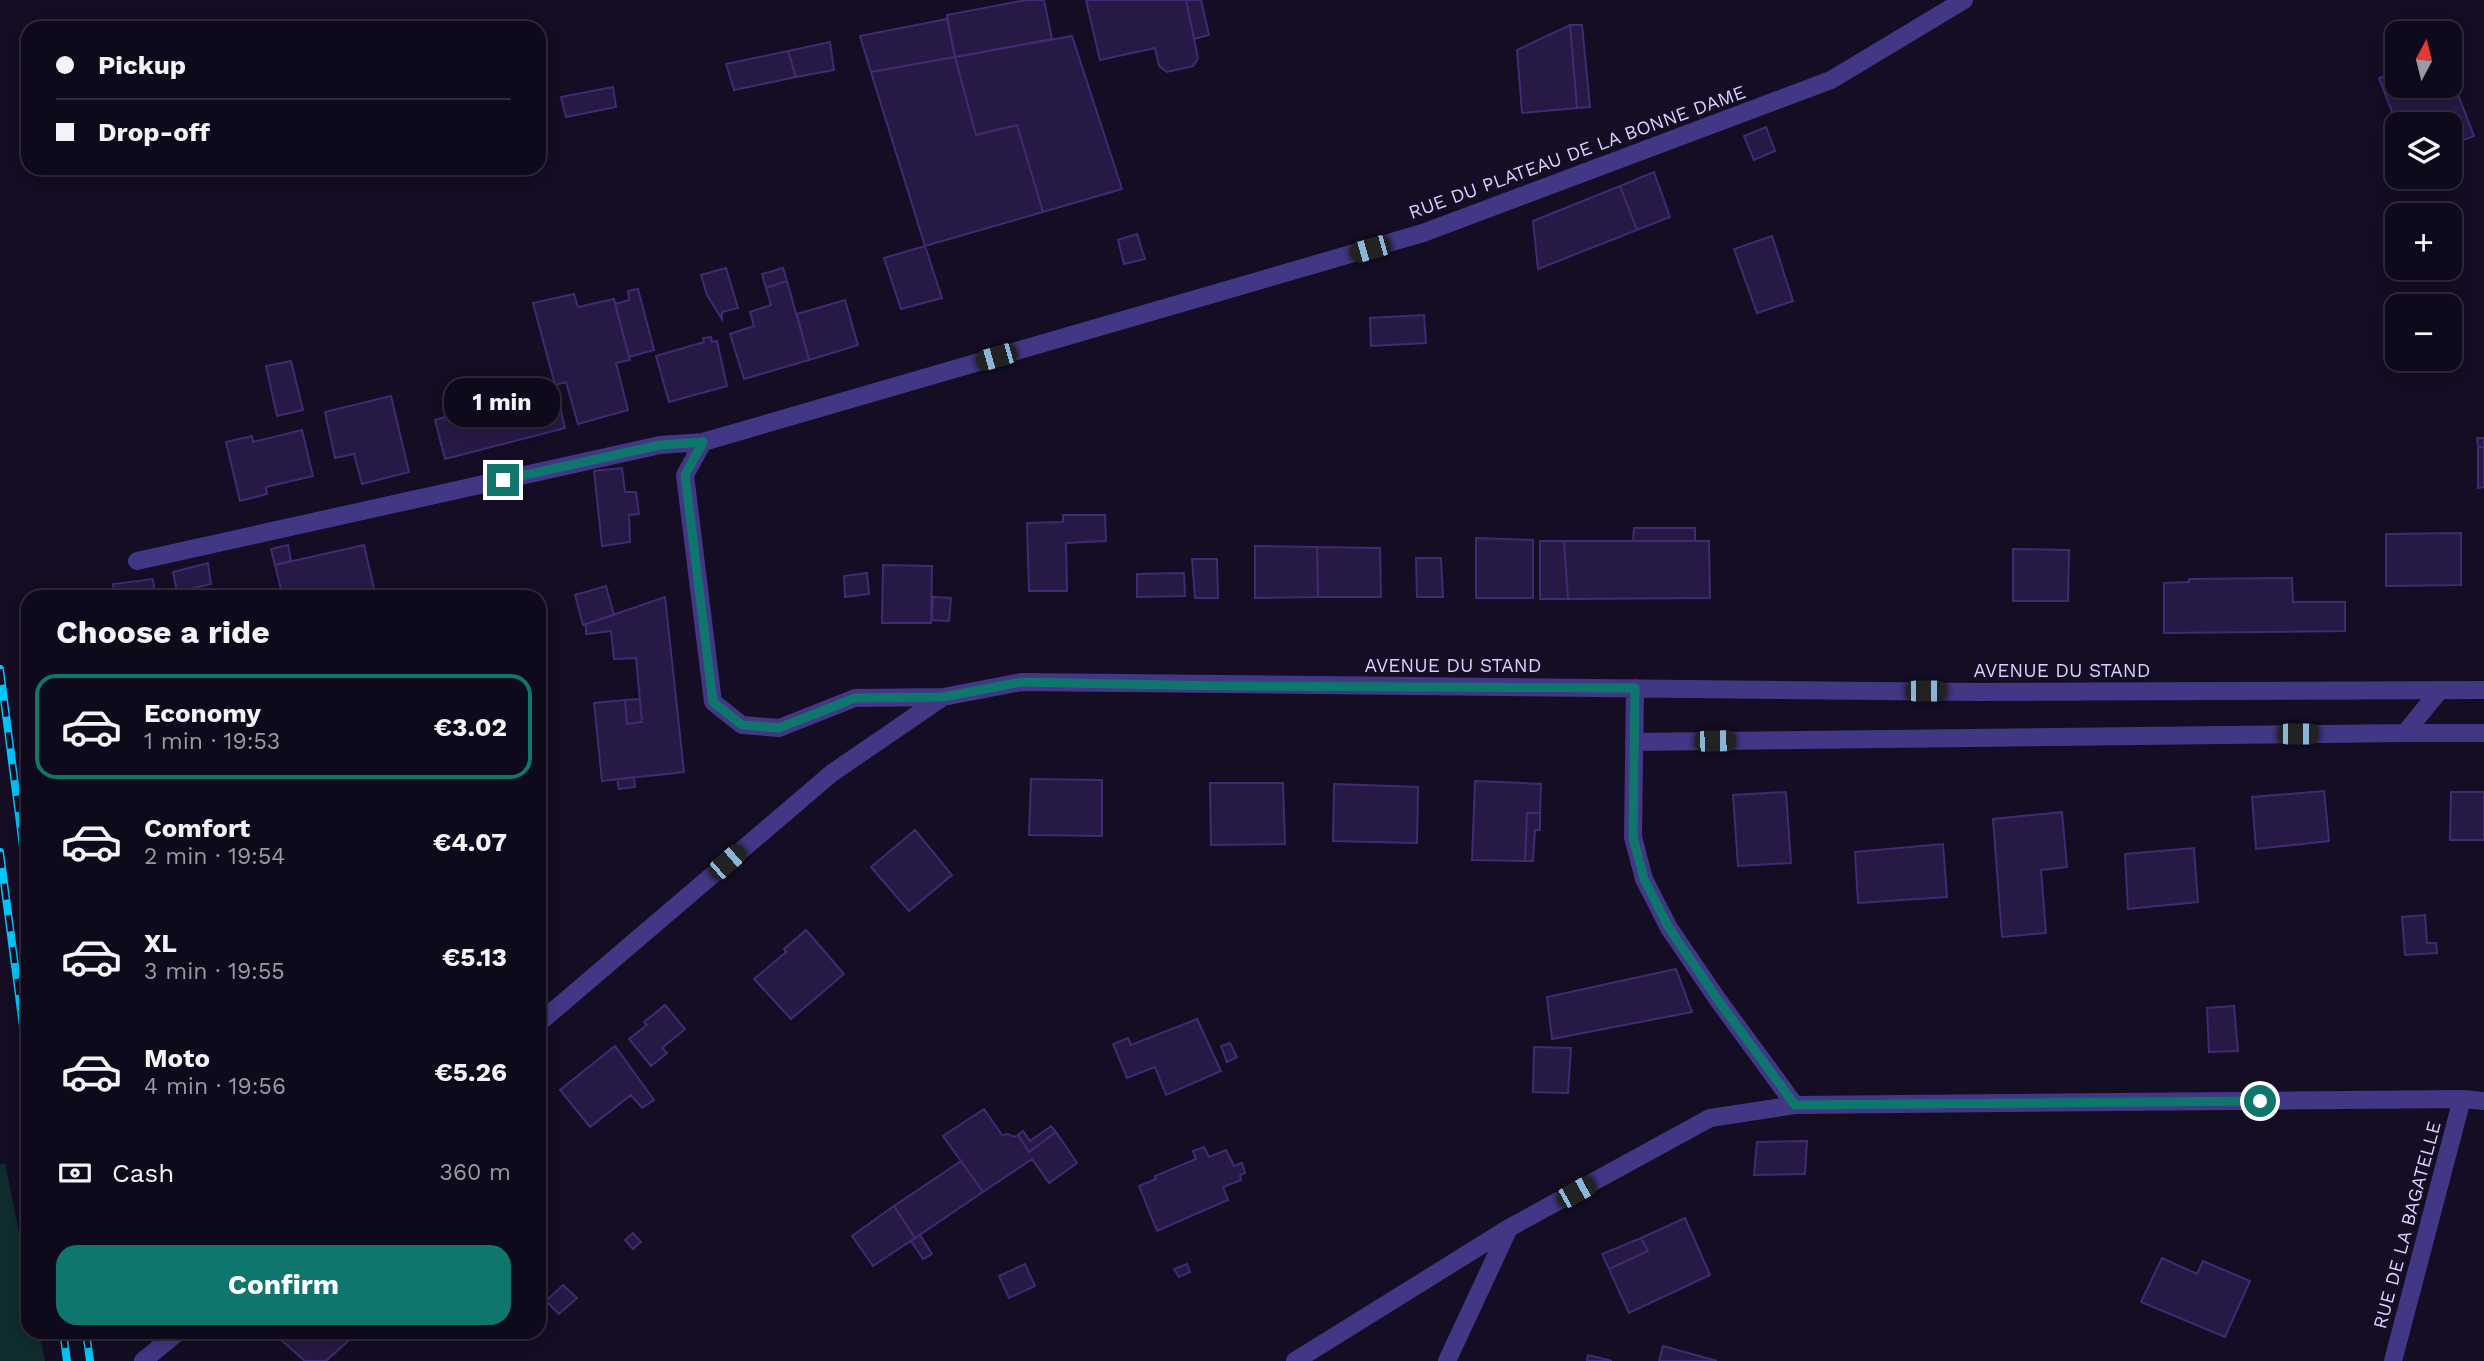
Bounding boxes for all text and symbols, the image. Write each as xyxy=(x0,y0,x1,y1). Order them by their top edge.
north arrow xyxy=(2385,21,2462,98)
map controls xyxy=(2385,21,2462,371)
text: Pickup xyxy=(98,50,186,80)
street label: RUE DU PLATEAU DE LA BONNE DAME xyxy=(1405,80,1749,224)
button: layers xyxy=(2385,112,2462,189)
text: Drop-off xyxy=(98,117,210,147)
button: + xyxy=(2385,203,2462,280)
car xyxy=(1347,233,1394,265)
button: − xyxy=(2385,294,2462,371)
car xyxy=(973,341,1020,373)
callout: 1 min xyxy=(445,378,561,428)
text: 1 min xyxy=(472,389,532,416)
route end xyxy=(487,464,519,496)
text: Choose a ride xyxy=(56,613,270,651)
street label: AVENUE DU STAND xyxy=(1364,654,1542,677)
street label: AVENUE DU STAND xyxy=(1973,659,2151,682)
car xyxy=(1906,681,1948,702)
icon: car xyxy=(60,695,123,758)
text: Economy xyxy=(144,698,261,728)
text: €3.02 xyxy=(434,712,507,742)
car xyxy=(2278,724,2320,745)
text: 1 min · 19:53 xyxy=(144,728,280,755)
car xyxy=(1694,730,1737,752)
icon: car xyxy=(60,810,123,873)
text: Comfort xyxy=(144,813,250,843)
text: €4.07 xyxy=(433,827,507,857)
car xyxy=(705,840,750,884)
text: 2 min · 19:54 xyxy=(144,843,285,870)
icon: car xyxy=(60,925,123,988)
text: XL xyxy=(144,928,177,958)
text: €5.13 xyxy=(442,942,507,972)
text: 3 min · 19:55 xyxy=(144,958,285,985)
icon: car xyxy=(60,1040,123,1103)
text: Moto xyxy=(144,1043,210,1073)
text: €5.26 xyxy=(435,1057,507,1087)
text: 4 min · 19:56 xyxy=(144,1073,286,1100)
route start xyxy=(2244,1085,2276,1117)
street label: RUE DE LA BAGATELLE xyxy=(2368,1119,2446,1331)
icon: cash xyxy=(56,1154,94,1192)
text: Cash xyxy=(112,1158,174,1188)
text: 360 m xyxy=(440,1159,511,1186)
car xyxy=(1553,1173,1600,1211)
button: Confirm xyxy=(56,1245,511,1325)

